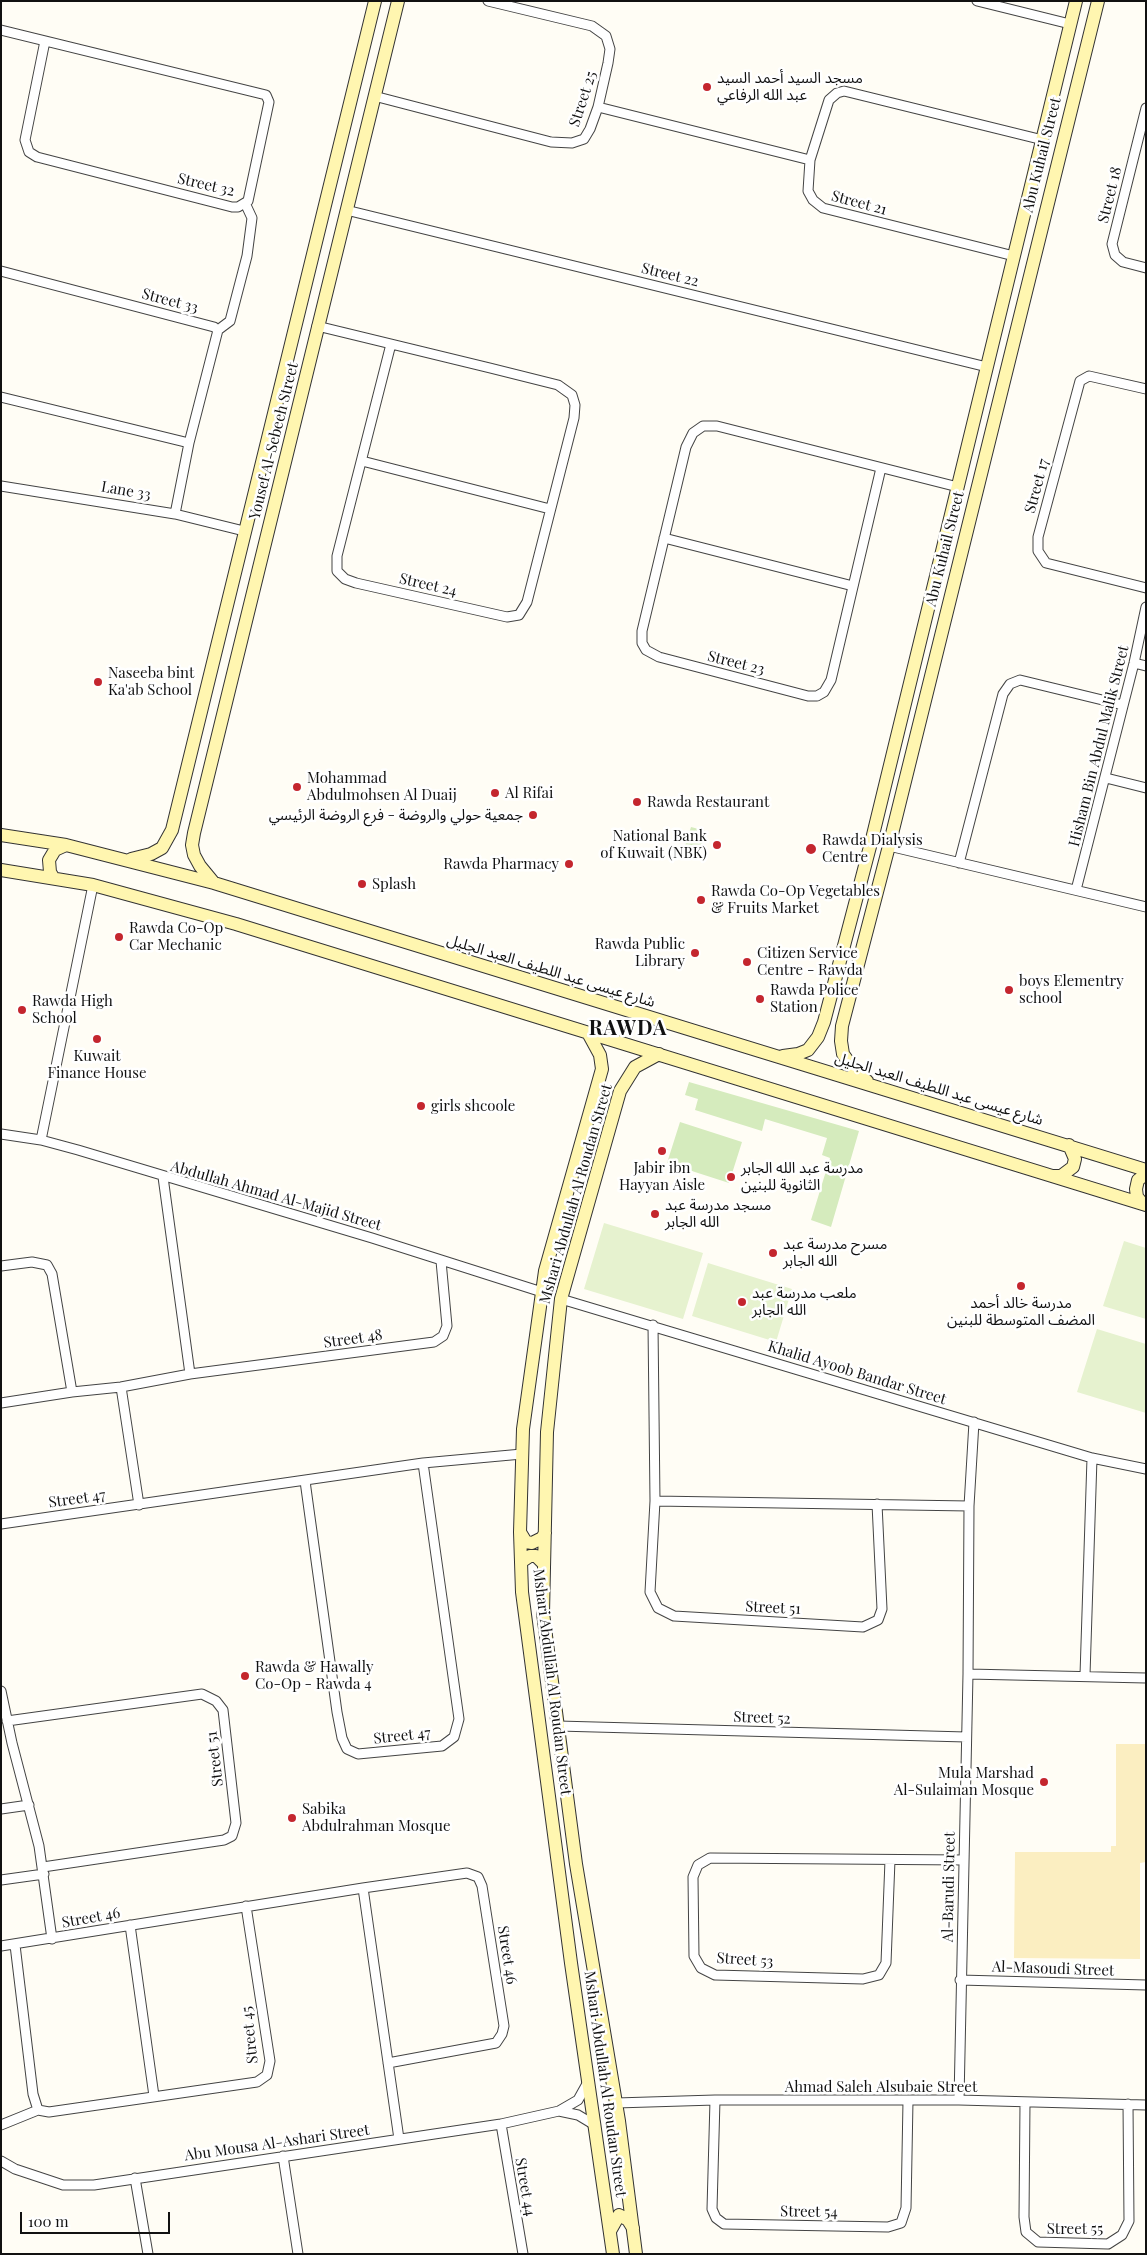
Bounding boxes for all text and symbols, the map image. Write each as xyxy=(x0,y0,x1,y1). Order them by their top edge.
street label: Street 25 xyxy=(566,69,600,129)
place label: مسجد السيد أحمد السيد عبد الله الرفاعي xyxy=(717,69,863,104)
marker: مسجد السيد أحمد السيد عبد الله الرفاعي xyxy=(701,81,713,93)
street label: Abu Kuhail Street xyxy=(1019,96,1065,214)
street label: Street 18 xyxy=(1094,165,1126,225)
street label: Street 32 xyxy=(176,170,236,200)
street label: Street 21 xyxy=(829,187,889,219)
street label: Street 22 xyxy=(639,259,701,291)
street label: Street 33 xyxy=(140,285,200,317)
street label: Yousef Al-Sebeeh Street xyxy=(246,361,302,521)
street label: Street 17 xyxy=(1021,457,1053,515)
street label: Lane 33 xyxy=(100,478,152,504)
street label: Abu Kuhail Street xyxy=(922,490,968,608)
street label: Street 24 xyxy=(397,570,459,600)
street label: Hisham Bin Abdul Malik Street xyxy=(1065,643,1133,849)
street label: Street 23 xyxy=(706,647,766,679)
place label: Naseeba bint Ka'ab School xyxy=(108,664,194,699)
marker: Naseeba bint Ka'ab School xyxy=(92,676,104,688)
place label: Mohammad Abdulmohsen Al Duaij xyxy=(307,769,457,804)
marker: Mohammad Abdulmohsen Al Duaij xyxy=(291,781,303,793)
place label: Al Rifai xyxy=(505,784,553,802)
marker: Al Rifai xyxy=(489,787,501,799)
place label: Rawda Restaurant xyxy=(647,793,769,811)
marker: Rawda Restaurant xyxy=(631,796,643,808)
place label: جمعية حولي والروضة - فرع الروضة الرئيسي xyxy=(269,806,523,824)
marker: جمعية حولي والروضة - فرع الروضة الرئيسي xyxy=(527,809,539,821)
place label: National Bank of Kuwait (NBK) xyxy=(600,827,707,862)
place label: Rawda Dialysis Centre xyxy=(822,831,923,866)
marker: National Bank of Kuwait (NBK) xyxy=(711,839,723,851)
marker: Rawda Dialysis Centre xyxy=(804,842,818,856)
place label: Rawda Pharmacy xyxy=(443,855,559,873)
marker: Rawda Pharmacy xyxy=(563,858,575,870)
place label: Splash xyxy=(372,875,416,893)
marker: Splash xyxy=(356,878,368,890)
place label: Rawda Co-Op Vegetables & Fruits Market xyxy=(711,882,880,917)
marker: Rawda Co-Op Vegetables & Fruits Market xyxy=(695,894,707,906)
place label: Rawda Co-Op Car Mechanic xyxy=(129,919,223,954)
marker: Rawda Co-Op Car Mechanic xyxy=(113,931,125,943)
street label: شارع عيسى عبد اللطيف العبد الجليل xyxy=(445,931,657,1011)
place label: Rawda Public Library xyxy=(595,935,685,970)
place label: Citizen Service Centre - Rawda xyxy=(757,944,863,979)
marker: Rawda Public Library xyxy=(689,947,701,959)
marker: Citizen Service Centre - Rawda xyxy=(741,956,753,968)
place label: boys Elementry school xyxy=(1019,972,1124,1007)
place label: Rawda Police Station xyxy=(770,981,859,1016)
marker: boys Elementry school xyxy=(1003,984,1015,996)
place label: Rawda High School xyxy=(32,992,113,1027)
marker: Rawda Police Station xyxy=(754,993,766,1005)
marker: Rawda High School xyxy=(16,1004,28,1016)
district label: RAWDA xyxy=(588,1017,668,1041)
marker: Kuwait Finance House xyxy=(91,1033,103,1045)
place label: Kuwait Finance House xyxy=(47,1047,147,1082)
street label: شارع عيسى عبد اللطيف العبد الجليل xyxy=(833,1049,1045,1129)
street label: Mshari Abdullah Al Roudan Street xyxy=(536,1082,616,1306)
place label: girls shcoole xyxy=(431,1097,515,1115)
marker: girls shcoole xyxy=(415,1100,427,1112)
marker: Jabir ibn Hayyan Aisle xyxy=(656,1145,668,1157)
street label: Abdullah Ahmad Al-Majid Street xyxy=(169,1157,383,1235)
place label: Jabir ibn Hayyan Aisle xyxy=(619,1159,705,1194)
place label: مدرسة عبد الله الجابر الثانوية للبنين xyxy=(741,1159,863,1194)
marker: مدرسة عبد الله الجابر الثانوية للبنين xyxy=(725,1171,737,1183)
place label: مسجد مدرسة عبد الله الجابر xyxy=(665,1196,771,1231)
marker: مسجد مدرسة عبد الله الجابر xyxy=(649,1208,661,1220)
place label: مسرح مدرسة عبد الله الجابر xyxy=(783,1235,887,1270)
marker: مسرح مدرسة عبد الله الجابر xyxy=(767,1247,779,1259)
marker: مدرسة خالد أحمد المضف المتوسطة للبنين xyxy=(1015,1280,1027,1292)
place label: ملعب مدرسة عبد الله الجابر xyxy=(752,1284,857,1319)
place label: مدرسة خالد أحمد المضف المتوسطة للبنين xyxy=(947,1294,1095,1329)
marker: ملعب مدرسة عبد الله الجابر xyxy=(736,1296,748,1308)
street label: Street 48 xyxy=(322,1326,384,1352)
street label: Khalid Ayoob Bandar Street xyxy=(766,1337,948,1409)
street label: Street 47 xyxy=(47,1486,107,1512)
street label: Mshari Abdullah Al Roudan Street xyxy=(529,1568,575,1796)
street label: Street 51 xyxy=(745,1598,801,1618)
place label: Rawda & Hawally Co-Op - Rawda 4 xyxy=(255,1658,373,1693)
marker: Rawda & Hawally Co-Op - Rawda 4 xyxy=(239,1670,251,1682)
street label: Street 52 xyxy=(733,1708,791,1728)
street label: Street 47 xyxy=(373,1724,431,1748)
street label: Street 51 xyxy=(203,1730,227,1788)
place label: Mula Marshad Al-Sulaiman Mosque xyxy=(894,1764,1034,1799)
marker: Mula Marshad Al-Sulaiman Mosque xyxy=(1038,1776,1050,1788)
place label: Sabika Abdulrahman Mosque xyxy=(302,1800,451,1835)
marker: Sabika Abdulrahman Mosque xyxy=(286,1812,298,1824)
street label: Al-Barudi Street xyxy=(939,1832,959,1942)
street label: Street 46 xyxy=(60,1904,122,1932)
street label: Street 46 xyxy=(493,1924,521,1986)
street label: Street 53 xyxy=(716,1949,774,1971)
street label: Al-Masoudi Street xyxy=(992,1958,1114,1980)
street label: Mshari Abdullah Al Roudan Street xyxy=(580,1970,630,2198)
street label: Street 45 xyxy=(238,2005,262,2065)
street label: Ahmad Saleh Alsubaie Street xyxy=(785,2078,977,2096)
street label: Abu Mousa Al-Ashari Street xyxy=(183,2121,371,2165)
street label: Street 44 xyxy=(511,2156,539,2218)
scale bar xyxy=(22,2202,172,2234)
street label: Street 54 xyxy=(780,2202,838,2222)
text: 100 m xyxy=(28,2211,69,2231)
street label: Street 55 xyxy=(1047,2220,1103,2238)

